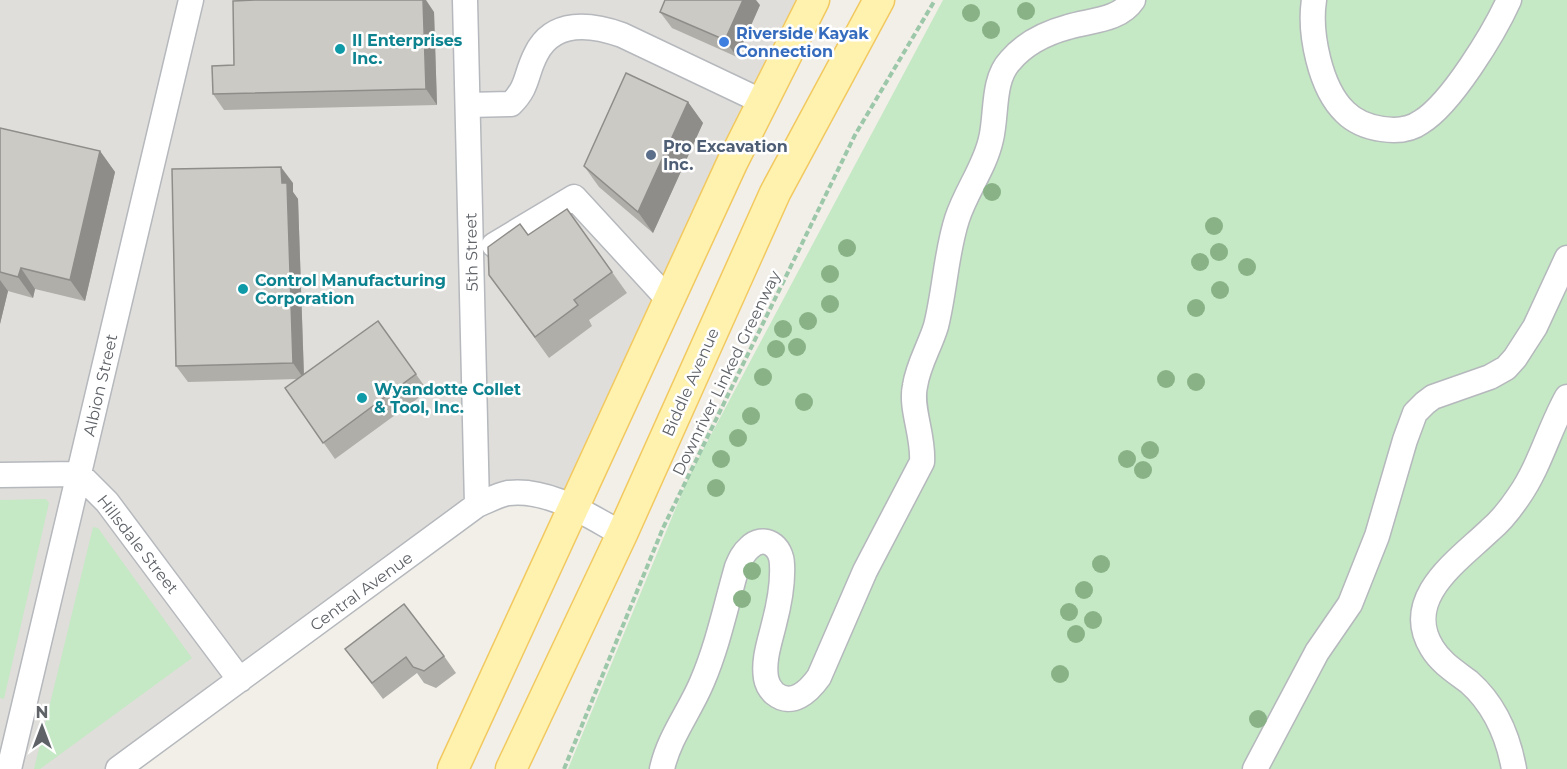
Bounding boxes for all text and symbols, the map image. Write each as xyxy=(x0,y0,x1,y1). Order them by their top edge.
place label: Riverside Kayak Connection xyxy=(736,24,869,61)
place label: II Enterprises Inc. xyxy=(352,31,463,68)
marker: Riverside Kayak Connection xyxy=(717,35,731,49)
marker: II Enterprises Inc. xyxy=(333,42,347,56)
place label: Pro Excavation Inc. xyxy=(663,137,788,174)
marker: Pro Excavation Inc. xyxy=(644,148,658,162)
street label: 5th Street xyxy=(461,212,482,292)
street label: Downriver Linked Greenway xyxy=(668,267,785,479)
place label: Control Manufacturing Corporation xyxy=(255,271,446,308)
marker: Control Manufacturing Corporation xyxy=(236,282,250,296)
street label: Biddle Avenue xyxy=(658,325,723,439)
street label: Albion Street xyxy=(79,332,122,438)
place label: Wyandotte Collet & Tool, Inc. xyxy=(374,380,521,417)
marker: Wyandotte Collet & Tool, Inc. xyxy=(355,391,369,405)
street label: Hillsdale Street xyxy=(93,491,183,598)
street label: Central Avenue xyxy=(306,548,416,635)
north arrow xyxy=(12,697,72,757)
text: N xyxy=(36,703,48,722)

